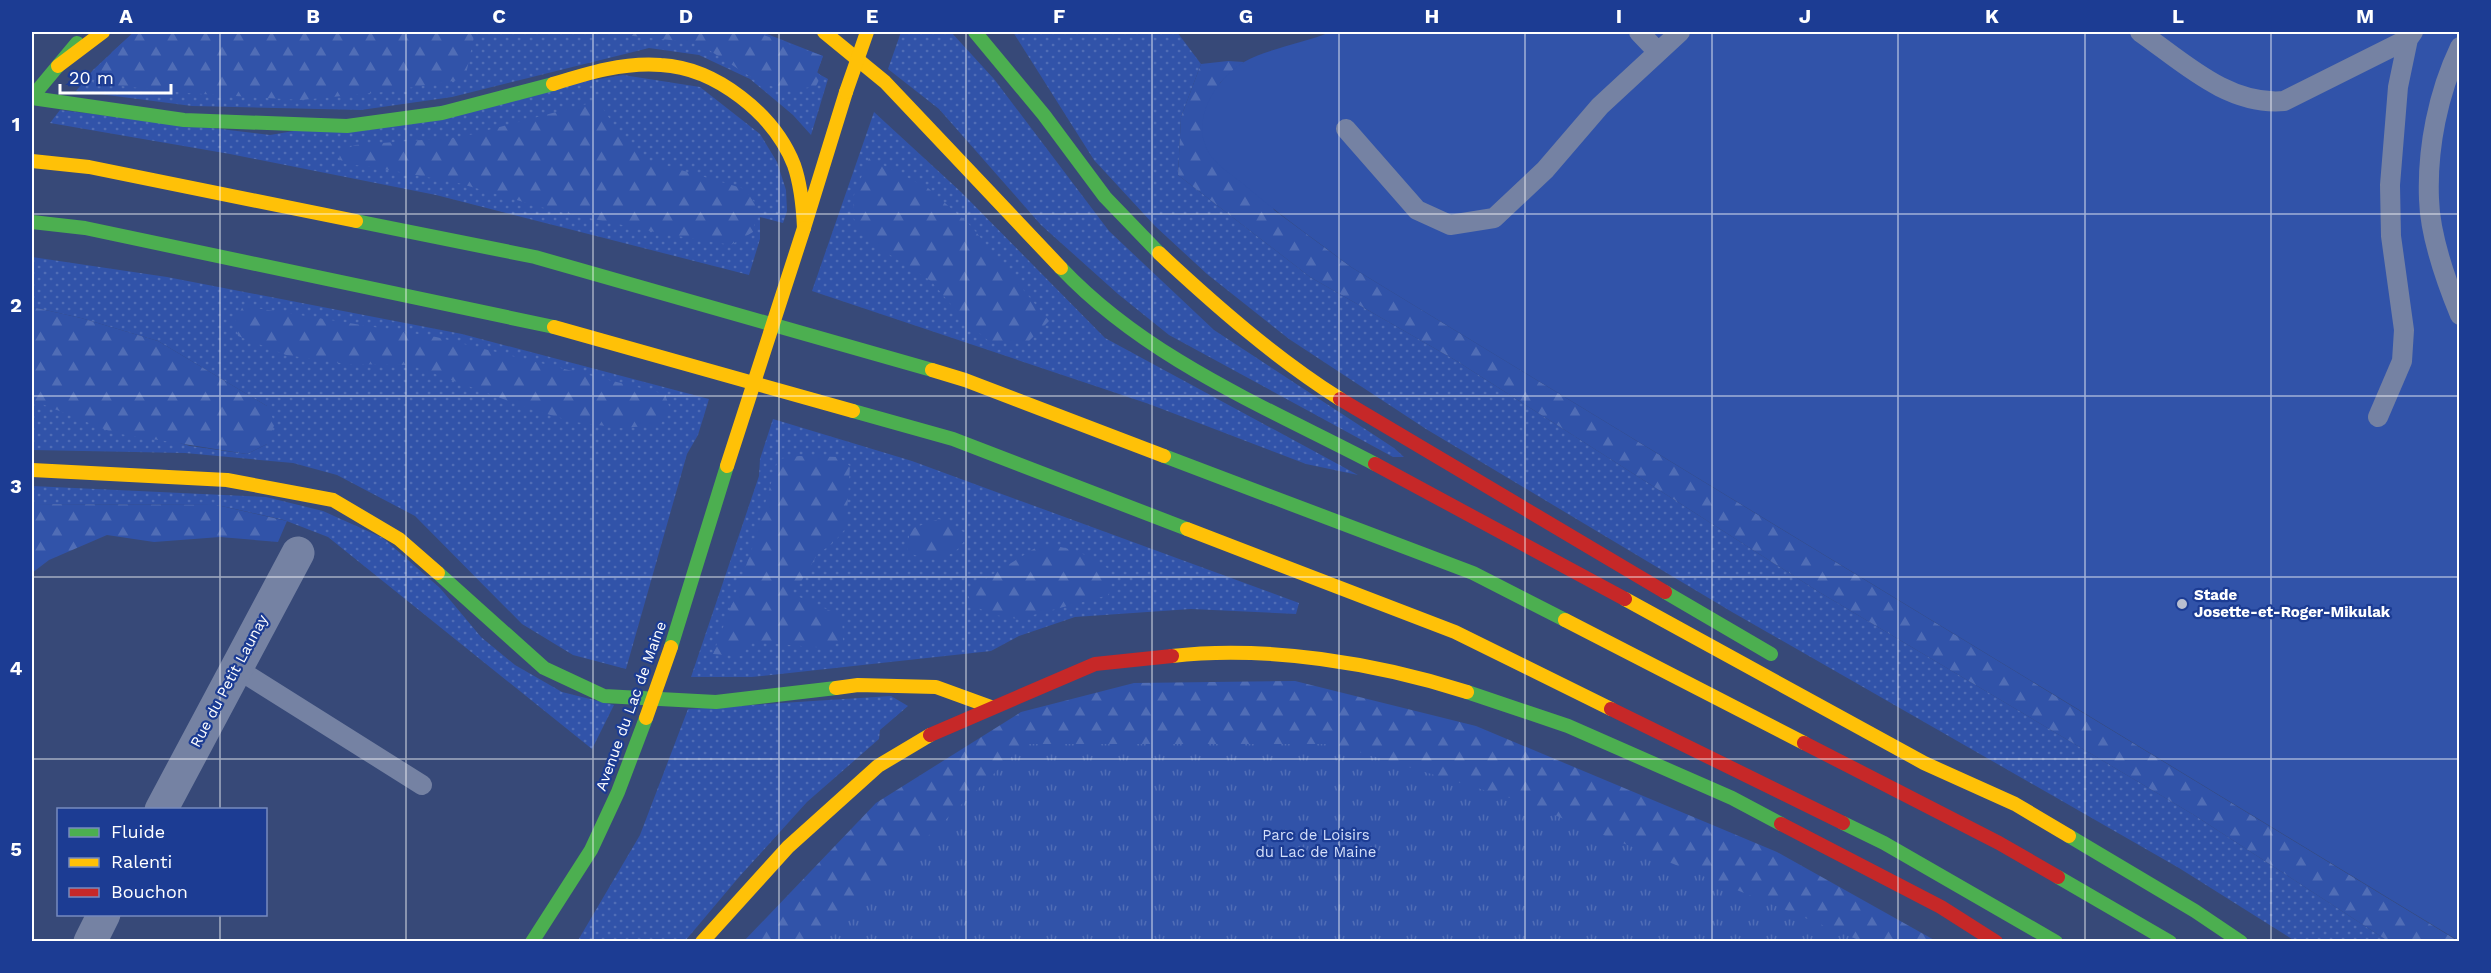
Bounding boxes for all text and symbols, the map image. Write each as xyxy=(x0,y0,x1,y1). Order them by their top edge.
text: A xyxy=(119,4,133,28)
text: B xyxy=(306,4,320,28)
text: C xyxy=(492,4,506,28)
text: D xyxy=(679,4,693,28)
text: E xyxy=(866,4,878,28)
text: F xyxy=(1053,4,1065,28)
text: G xyxy=(1239,4,1253,28)
text: H xyxy=(1425,4,1439,28)
text: I xyxy=(1616,4,1622,28)
text: J xyxy=(1799,4,1811,28)
text: K xyxy=(1985,4,1999,28)
text: L xyxy=(2172,4,2184,28)
text: M xyxy=(2356,4,2374,28)
scale bar xyxy=(60,57,171,95)
text: 20 m xyxy=(69,67,114,88)
text: 1 xyxy=(12,112,20,136)
text: 2 xyxy=(10,293,22,317)
text: 3 xyxy=(10,474,22,498)
place label: Stade Josette-et-Roger-Mikulak xyxy=(2194,586,2391,621)
marker: Stade Josette-et-Roger-Mikulak xyxy=(2175,597,2189,611)
street label: Rue du Petit Launay xyxy=(186,611,272,750)
street label: Avenue du Lac de Maine xyxy=(592,619,670,793)
text: 4 xyxy=(10,656,23,680)
legend xyxy=(57,808,267,916)
text: Fluide xyxy=(111,821,165,842)
park label: Parc de Loisirs du Lac de Maine xyxy=(1255,826,1377,861)
text: 5 xyxy=(10,837,22,861)
text: Ralenti xyxy=(111,851,172,872)
text: Bouchon xyxy=(111,881,188,902)

